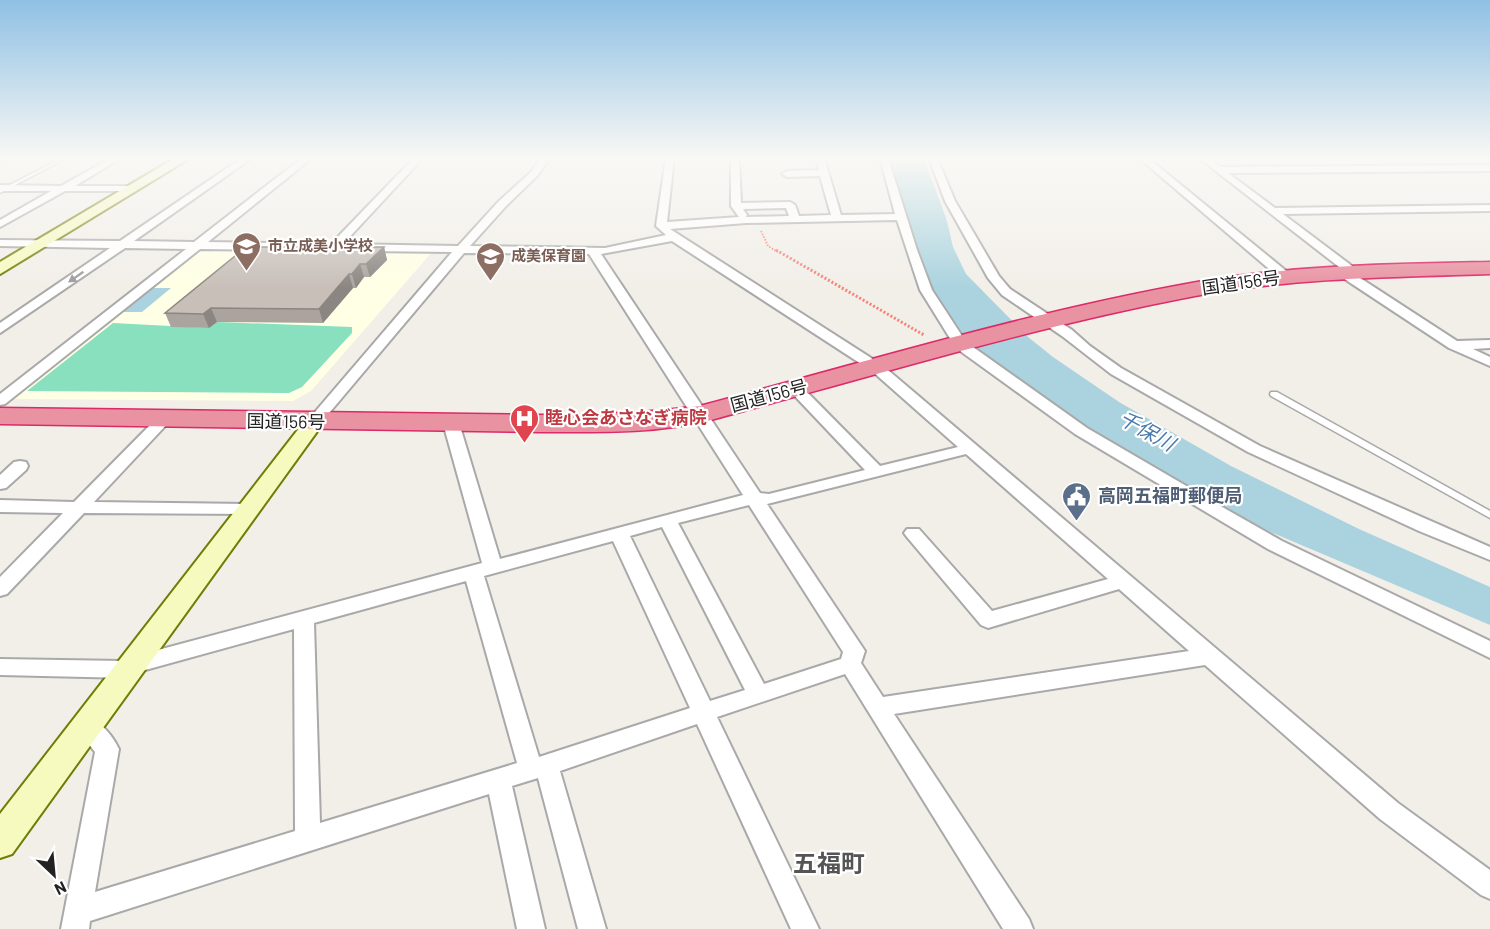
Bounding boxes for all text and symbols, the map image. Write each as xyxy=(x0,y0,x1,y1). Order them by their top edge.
school or university icon: 市立成美小学校 xyxy=(231,230,263,272)
place label: 市立成美小学校 xyxy=(268,236,373,254)
school or university icon: 成美保育園 xyxy=(474,240,506,282)
place label: 成美保育園 xyxy=(511,246,586,264)
street label: 国道156号 xyxy=(1200,266,1281,298)
one-way arrow xyxy=(68,271,84,282)
street label: 国道156号 xyxy=(728,374,810,416)
hospital icon: 睦心会あさなぎ病院 xyxy=(508,402,540,444)
water label: 千保川 xyxy=(1115,405,1181,456)
place label: 睦心会あさなぎ病院 xyxy=(545,406,707,428)
street label: 国道156号 xyxy=(246,409,326,433)
public building icon: 高岡五福町郵便局 xyxy=(1061,480,1093,522)
place label: 高岡五福町郵便局 xyxy=(1098,484,1242,506)
north arrow xyxy=(24,845,84,905)
district label: 五福町 xyxy=(793,848,865,877)
text: N xyxy=(52,878,70,900)

